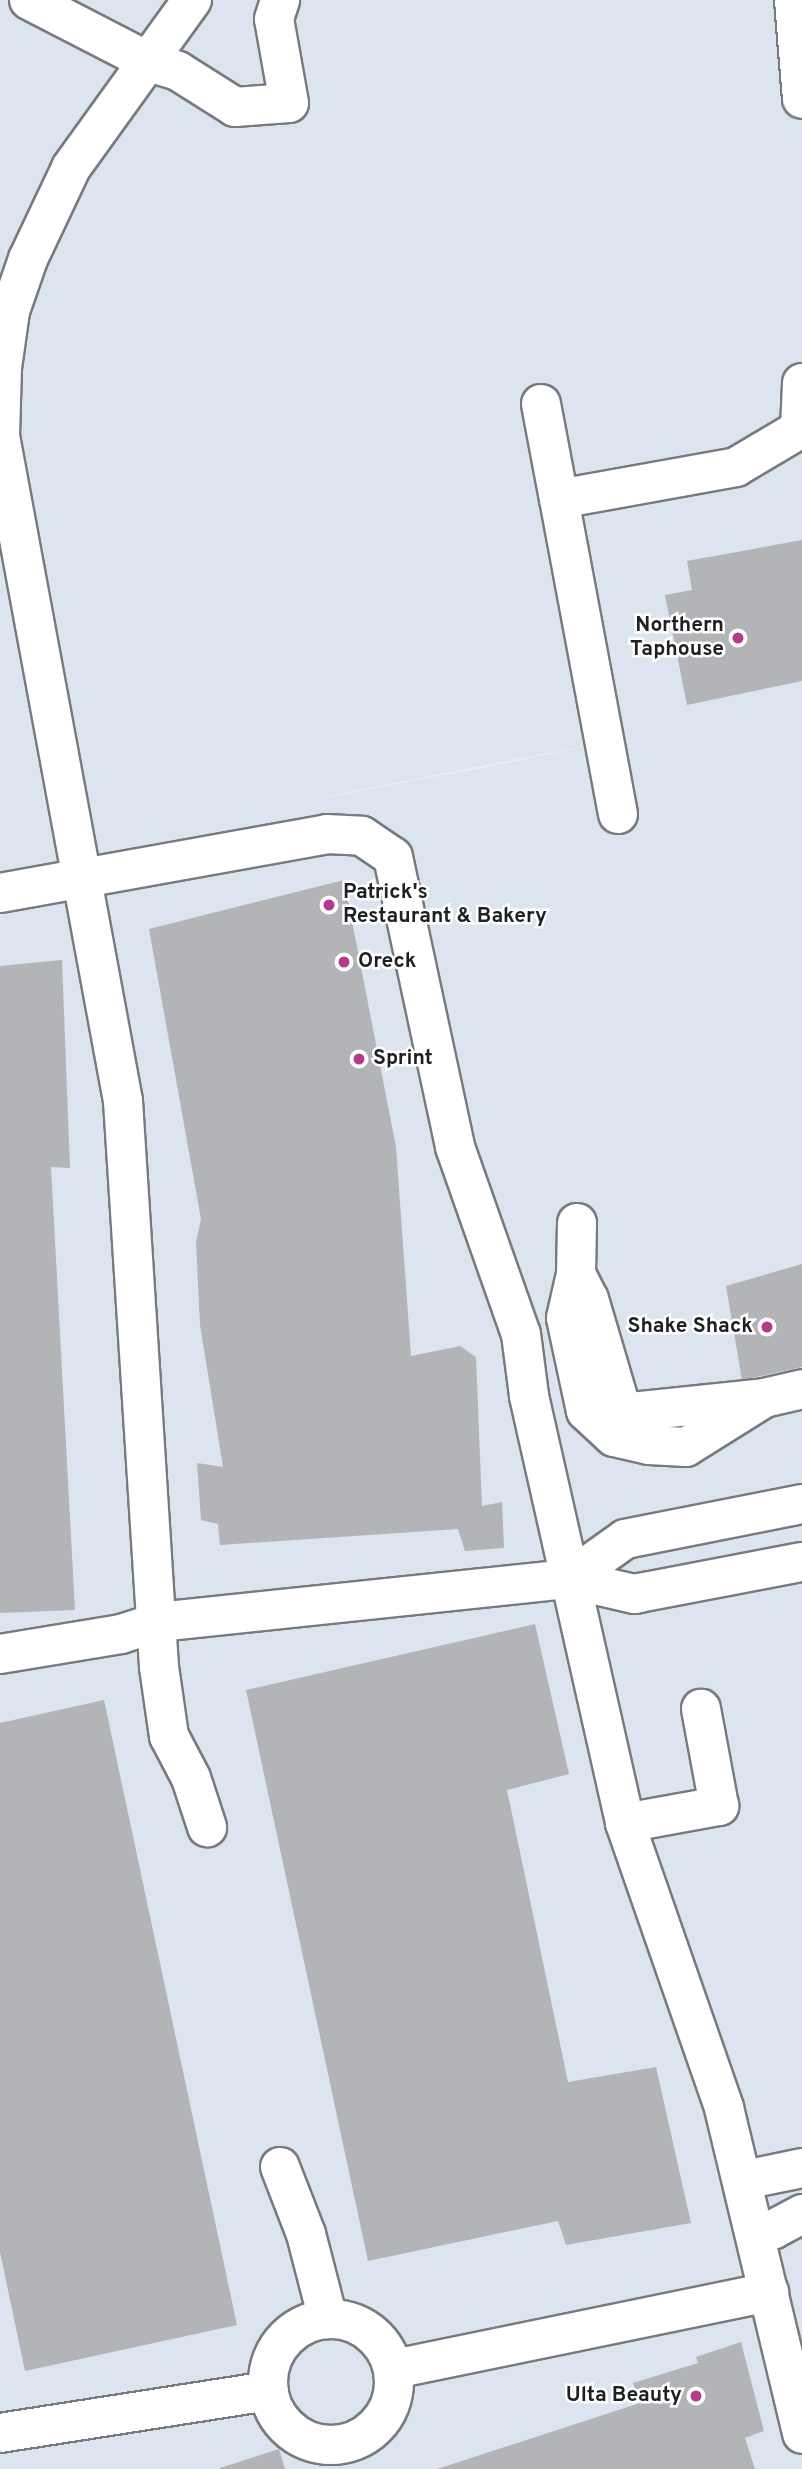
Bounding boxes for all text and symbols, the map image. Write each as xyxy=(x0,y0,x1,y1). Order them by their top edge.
place label: Northern Taphouse xyxy=(630,613,724,663)
marker: Northern Taphouse xyxy=(730,630,746,646)
place label: Patrick's Restaurant & Bakery xyxy=(343,880,547,930)
marker: Patrick's Restaurant & Bakery xyxy=(321,897,337,913)
place label: Oreck xyxy=(358,949,417,975)
marker: Oreck xyxy=(336,954,352,970)
place label: Sprint xyxy=(373,1046,433,1072)
marker: Sprint xyxy=(351,1051,367,1067)
place label: Shake Shack xyxy=(628,1314,753,1340)
marker: Shake Shack xyxy=(759,1319,775,1335)
place label: Ulta Beauty xyxy=(566,2383,682,2409)
marker: Ulta Beauty xyxy=(688,2388,704,2404)

